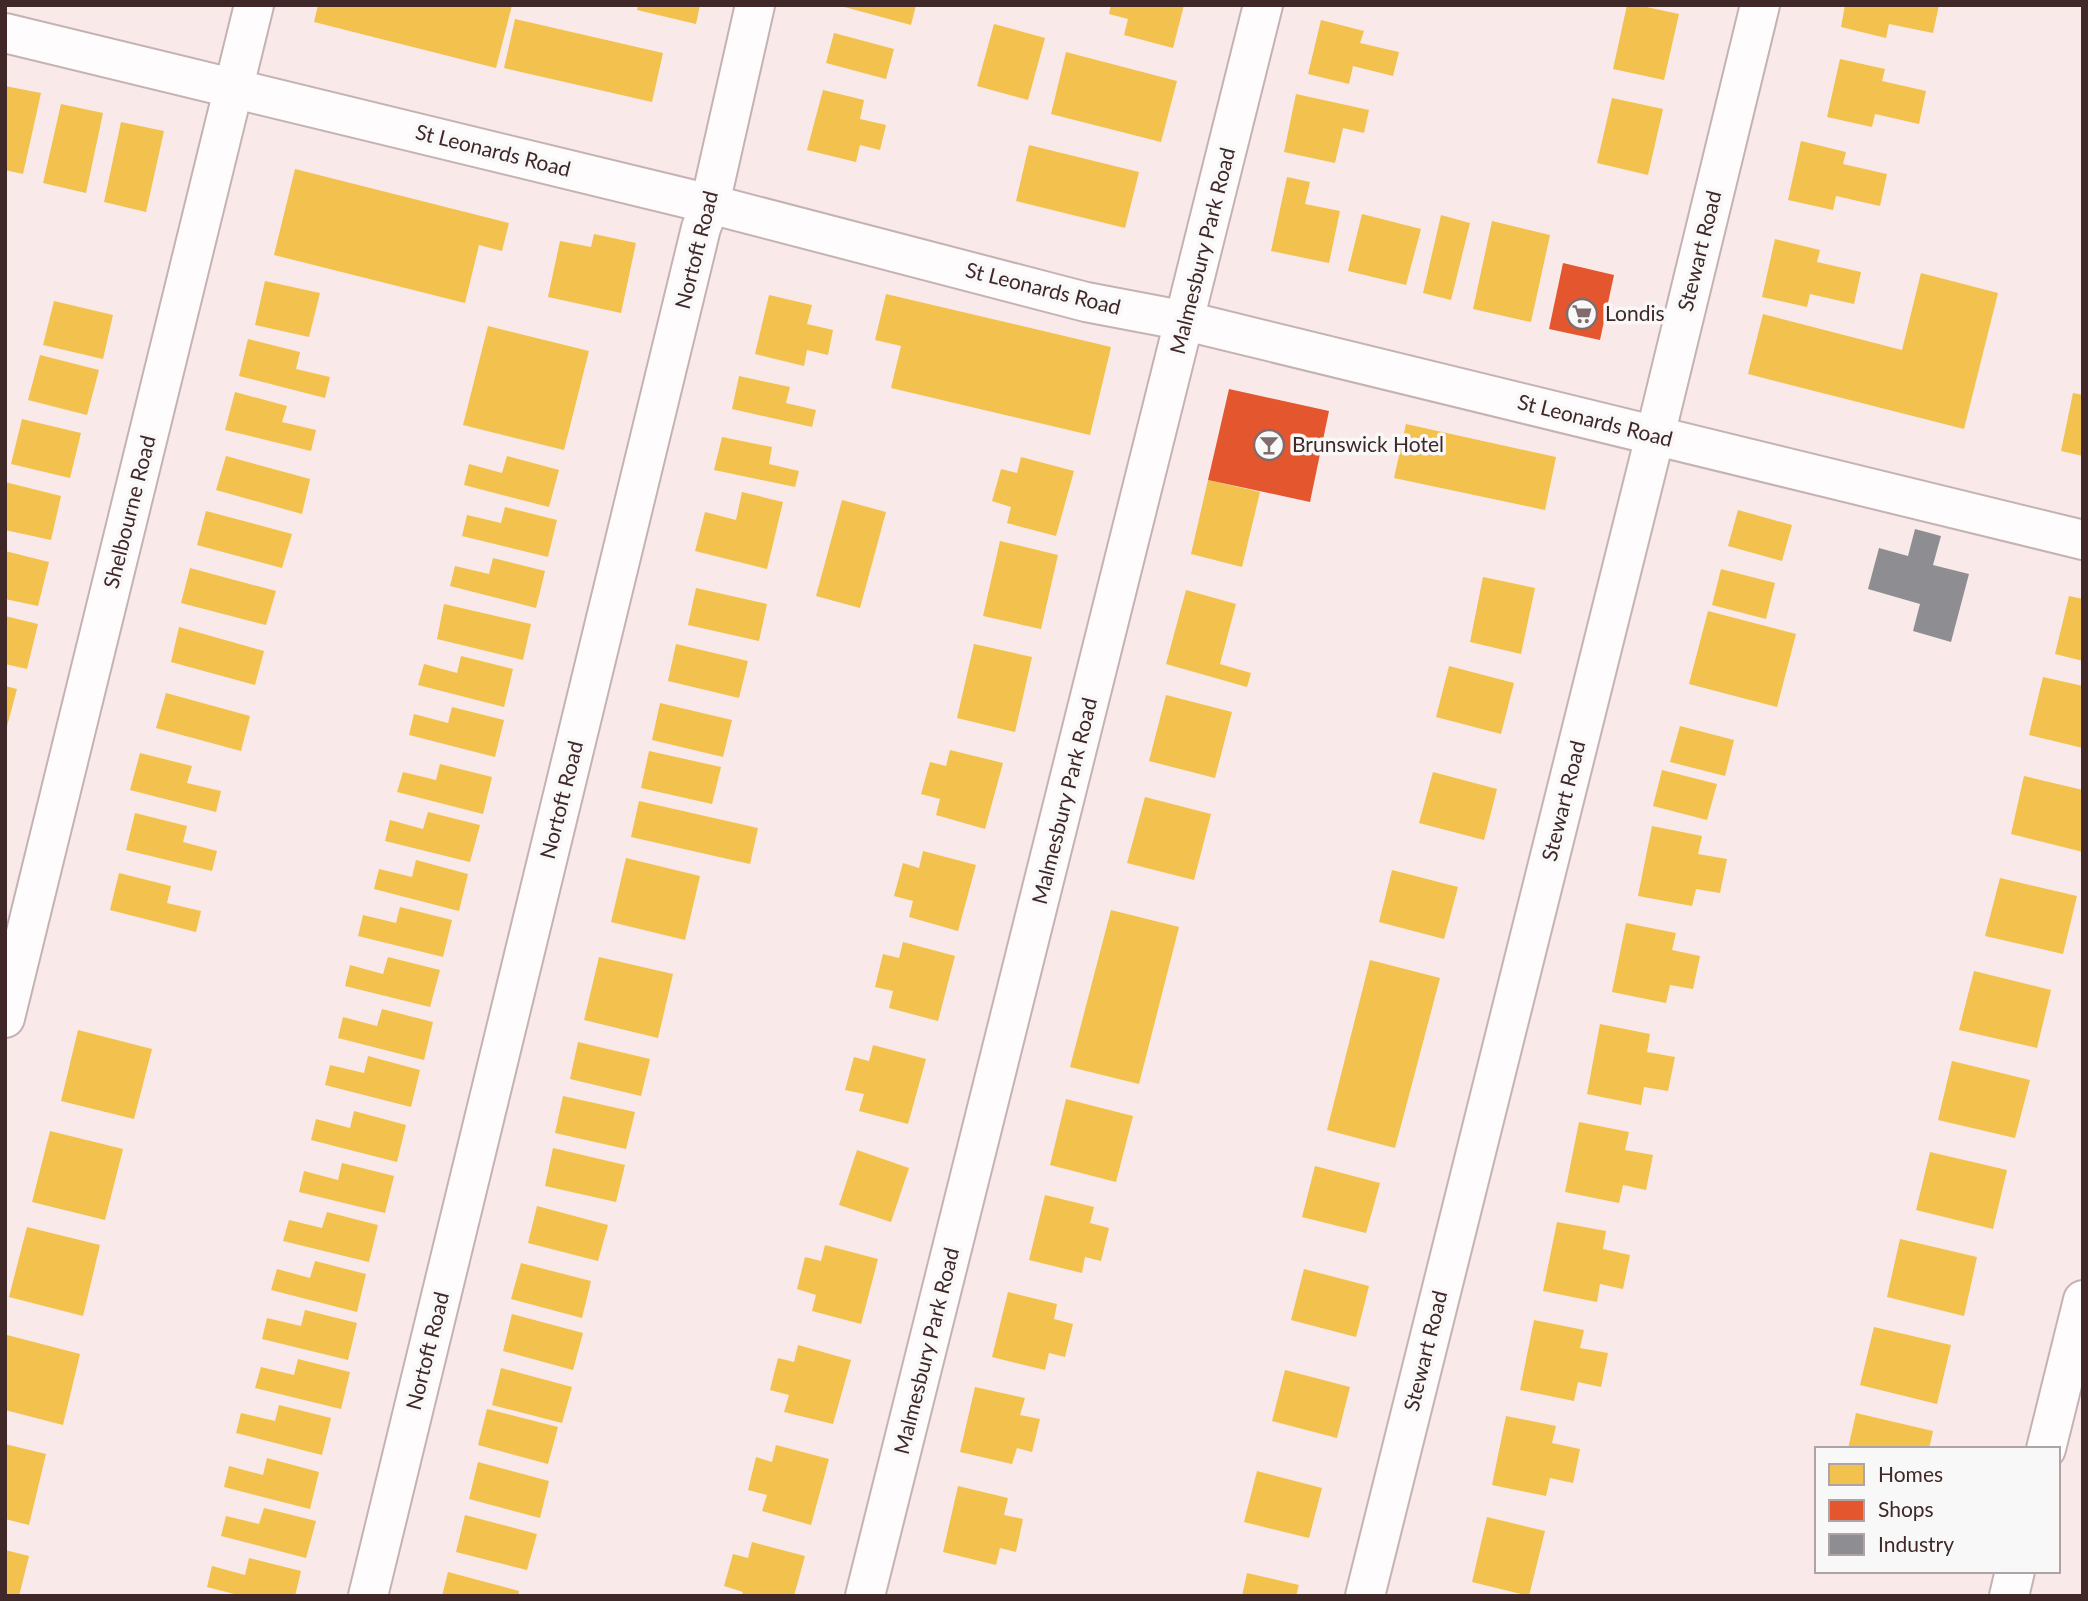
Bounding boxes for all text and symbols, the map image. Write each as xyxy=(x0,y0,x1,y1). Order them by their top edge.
street label: St Leonards Road xyxy=(413,118,574,181)
street label: Malmesbury Park Road xyxy=(1164,145,1239,356)
street label: Nortoft Road xyxy=(669,188,722,311)
street label: Stewart Road xyxy=(1671,188,1726,313)
street label: St Leonards Road xyxy=(963,256,1124,319)
supermarket icon: Londis xyxy=(1565,297,1599,331)
place label: Londis xyxy=(1605,300,1665,325)
street label: St Leonards Road xyxy=(1515,388,1676,451)
bar icon: Brunswick Hotel xyxy=(1252,428,1286,462)
place label: Brunswick Hotel xyxy=(1292,431,1444,456)
street label: Shelbourne Road xyxy=(97,433,160,591)
street label: Malmesbury Park Road xyxy=(1026,695,1101,906)
street label: Nortoft Road xyxy=(534,738,587,861)
street label: Stewart Road xyxy=(1535,738,1590,863)
street label: Malmesbury Park Road xyxy=(888,1245,963,1456)
street label: Stewart Road xyxy=(1397,1288,1452,1413)
street label: Nortoft Road xyxy=(400,1289,453,1412)
legend xyxy=(1815,1447,2060,1573)
text: Homes xyxy=(1878,1461,1943,1486)
text: Shops xyxy=(1878,1496,1934,1521)
text: Industry xyxy=(1878,1531,1954,1556)

